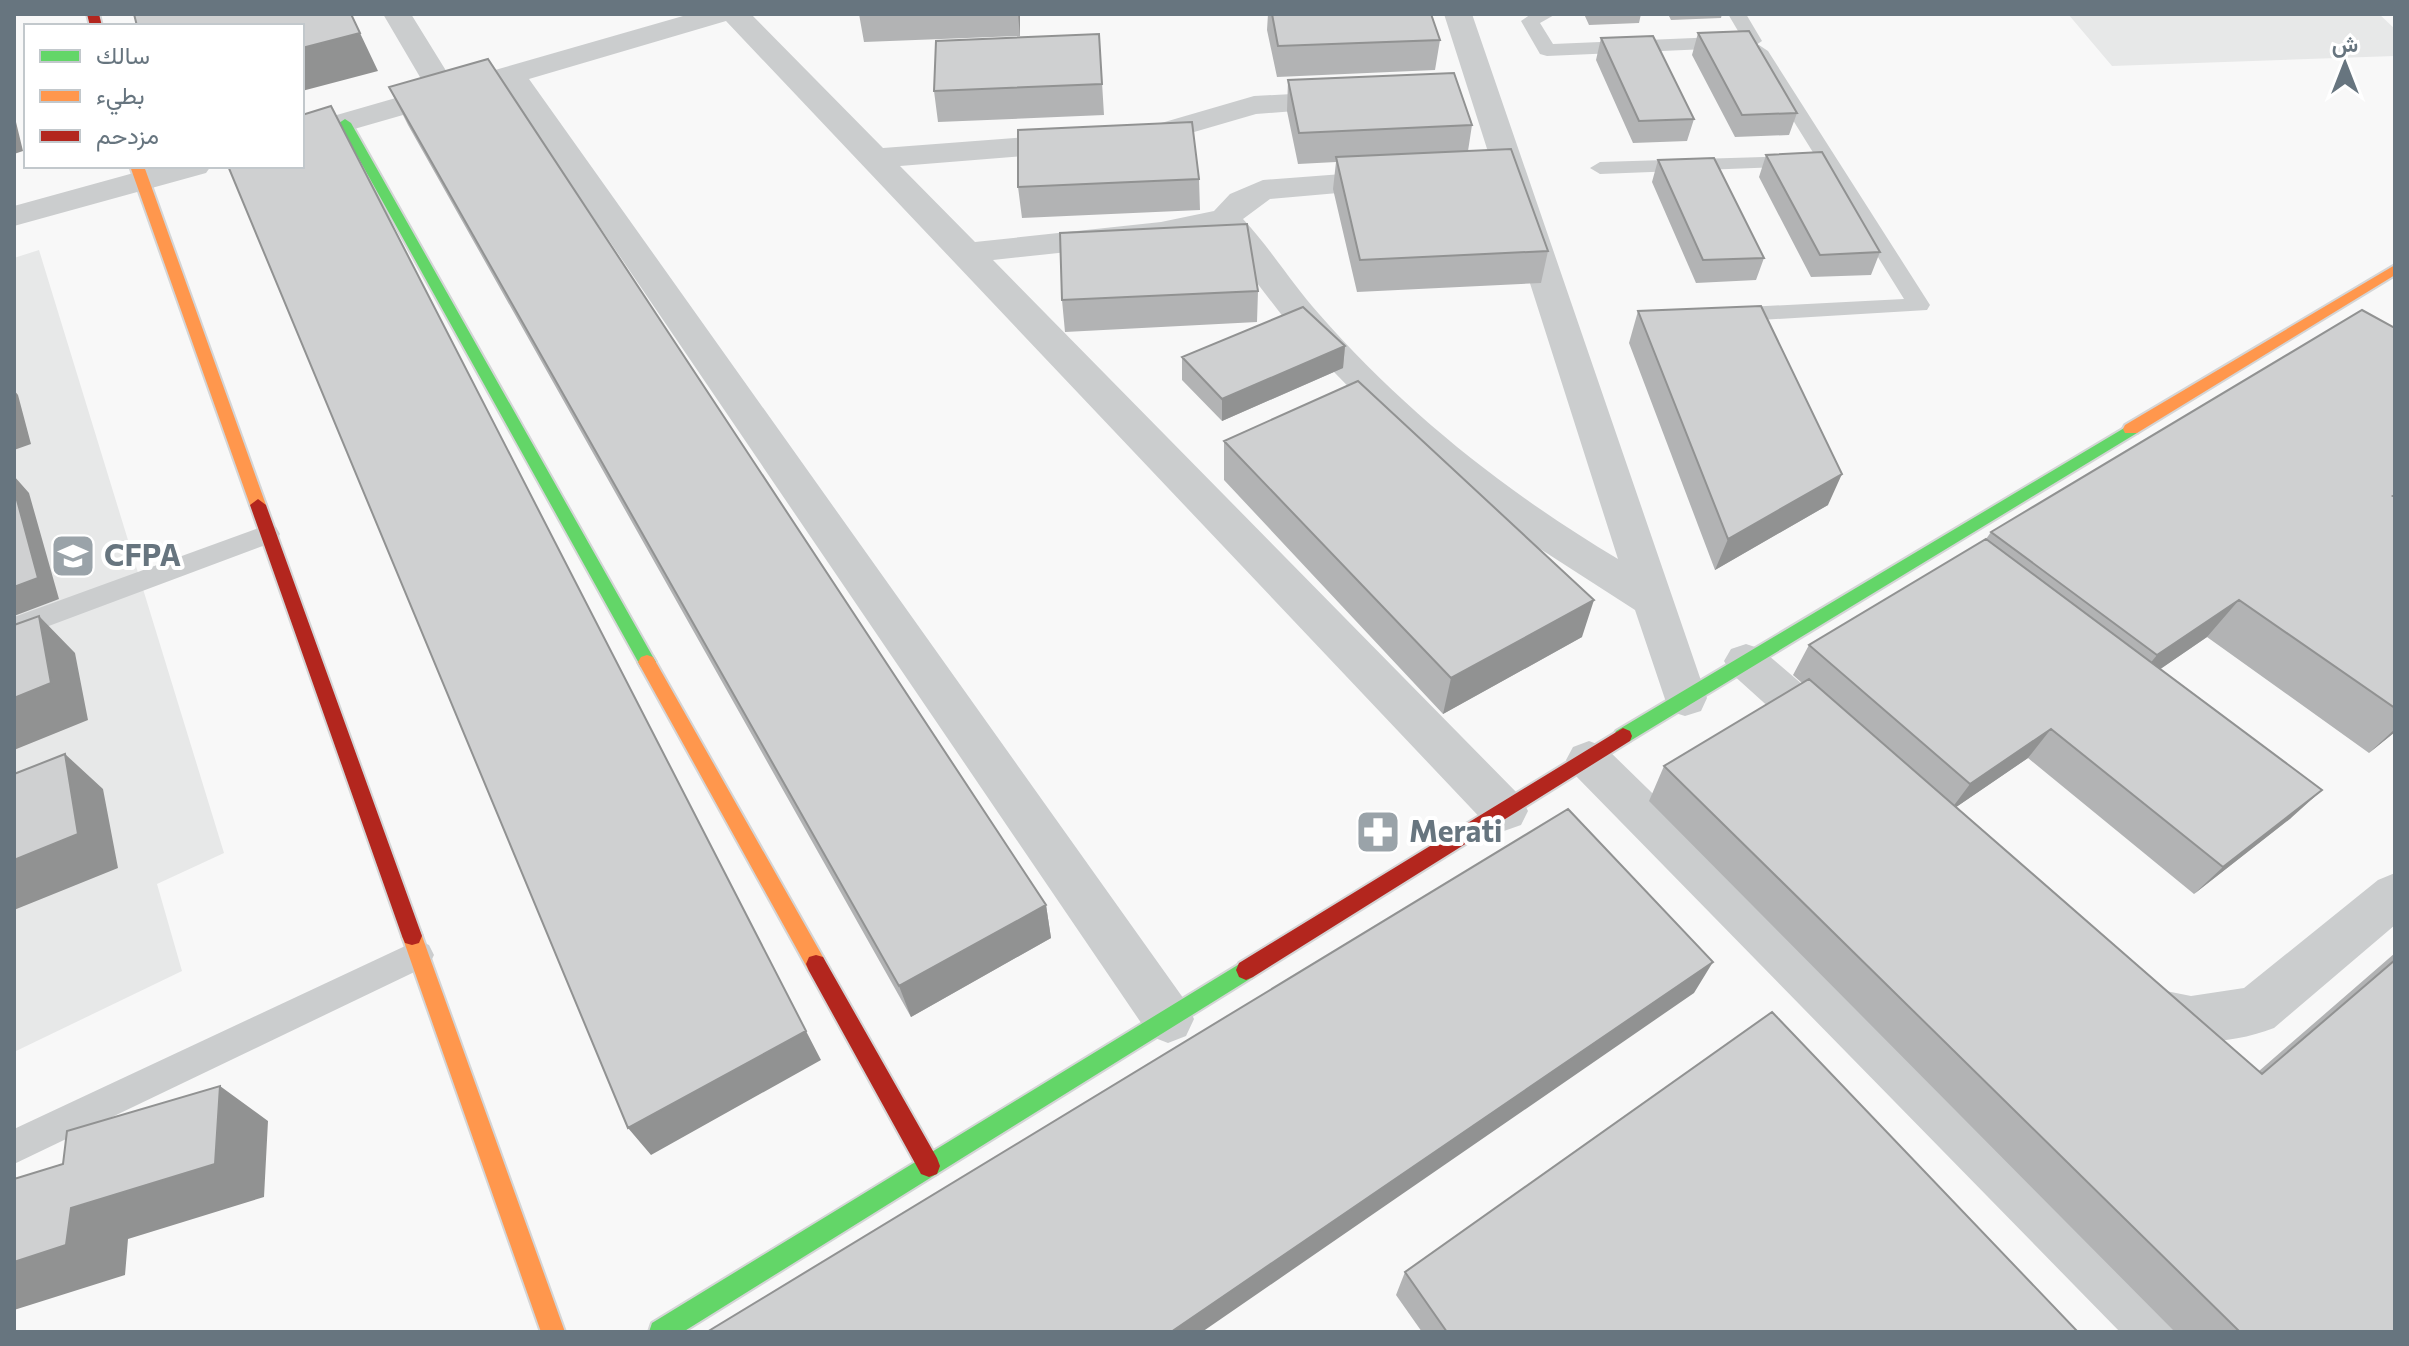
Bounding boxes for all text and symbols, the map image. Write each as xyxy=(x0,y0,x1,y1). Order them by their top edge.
legend xyxy=(24,24,304,168)
north arrow xyxy=(2305,24,2385,104)
text: ش xyxy=(2332,30,2358,58)
text: سالك xyxy=(96,40,150,69)
text: بطيء xyxy=(96,80,145,115)
text: مزدحم xyxy=(96,120,159,152)
school or university icon: CFPA xyxy=(49,532,97,580)
place label: CFPA xyxy=(104,535,181,572)
pharmacy icon: Merati xyxy=(1354,808,1402,856)
place label: Merati xyxy=(1409,811,1502,848)

